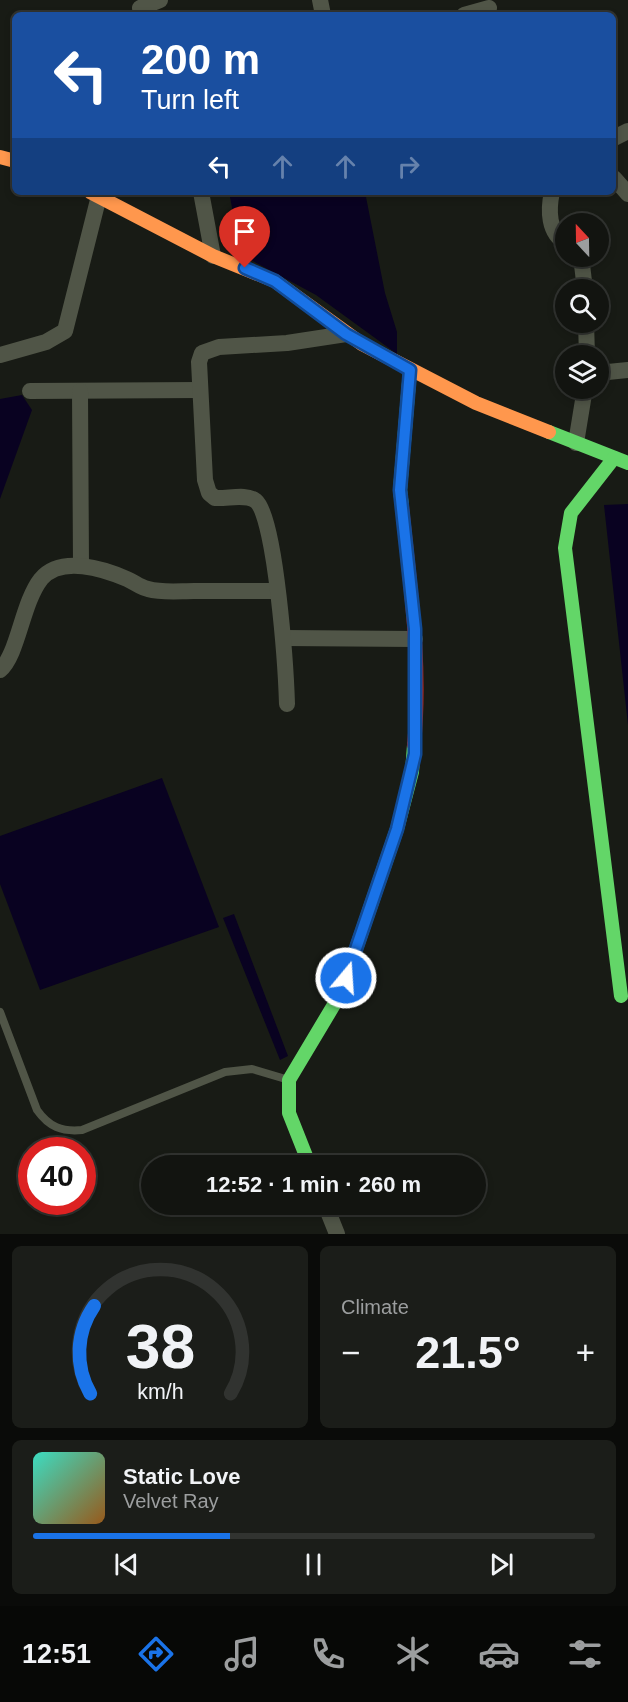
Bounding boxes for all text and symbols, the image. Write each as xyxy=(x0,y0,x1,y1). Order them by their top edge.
icon: left xyxy=(42,36,120,114)
text: 200 m xyxy=(141,36,260,83)
text: Turn left xyxy=(141,85,239,115)
icon: left xyxy=(203,150,236,183)
icon: ahead xyxy=(266,150,299,183)
icon: ahead xyxy=(329,150,362,183)
icon: right xyxy=(392,150,425,183)
pin xyxy=(219,206,270,268)
north arrow xyxy=(555,213,609,267)
map controls xyxy=(555,213,609,399)
icon: arrive xyxy=(228,215,261,248)
button: search xyxy=(555,279,609,333)
button: layers xyxy=(555,345,609,399)
position arrow xyxy=(314,946,378,1010)
speed limit sign: 40 xyxy=(18,1137,96,1215)
text: 12:52 · 1 min · 260 m xyxy=(206,1172,421,1197)
text: Climate xyxy=(341,1296,409,1318)
text: 38 xyxy=(125,1312,195,1381)
text: 21.5° xyxy=(415,1327,521,1378)
text: − xyxy=(341,1334,360,1371)
text: + xyxy=(576,1334,595,1371)
text: km/h xyxy=(137,1380,183,1404)
text: Static Love xyxy=(123,1464,240,1489)
text: Velvet Ray xyxy=(123,1490,219,1512)
icon: previous xyxy=(110,1548,143,1581)
icon: pause xyxy=(297,1548,330,1581)
icon: next xyxy=(485,1548,518,1581)
icon: directions xyxy=(135,1633,177,1675)
icon: music xyxy=(221,1633,263,1675)
icon: phone xyxy=(307,1633,349,1675)
icon: climate xyxy=(392,1633,434,1675)
icon: car xyxy=(478,1633,520,1675)
icon: filters xyxy=(564,1633,606,1675)
text: 12:51 xyxy=(22,1639,91,1669)

